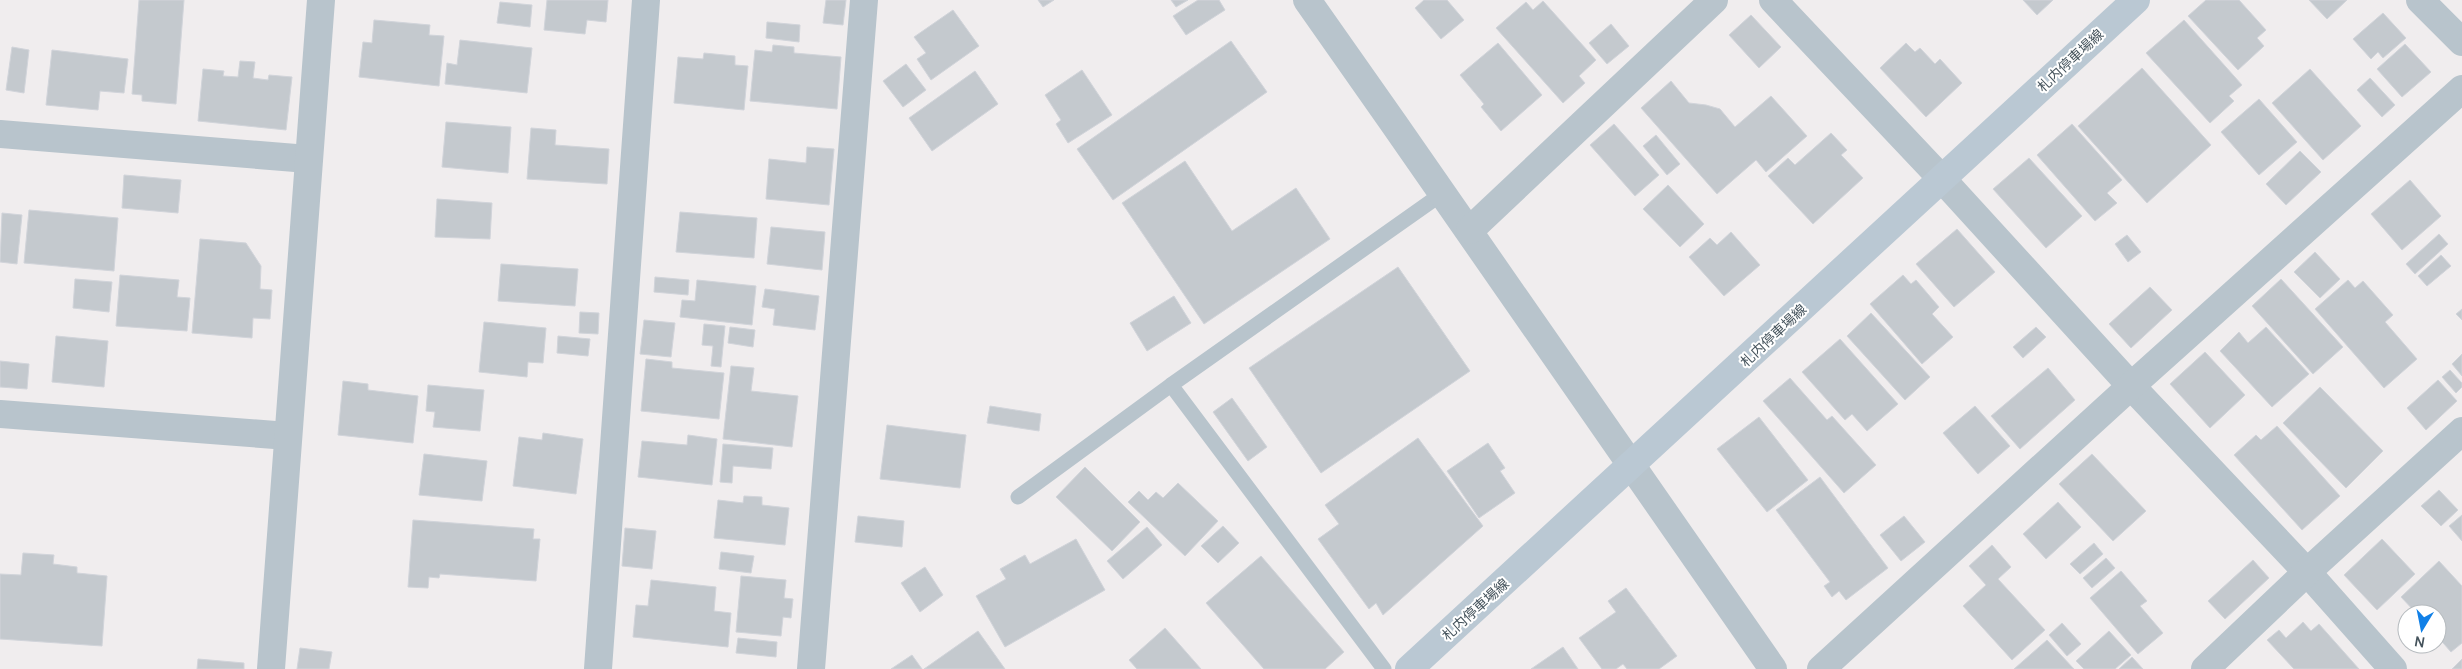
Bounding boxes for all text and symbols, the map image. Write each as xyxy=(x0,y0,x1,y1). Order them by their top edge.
street label: 札内停車場線 xyxy=(2033,24,2107,96)
street label: 札内停車場線 xyxy=(1736,299,1810,371)
street label: 札内停車場線 xyxy=(1437,574,1513,644)
north arrow xyxy=(2397,604,2447,654)
text: N xyxy=(2413,632,2426,653)

